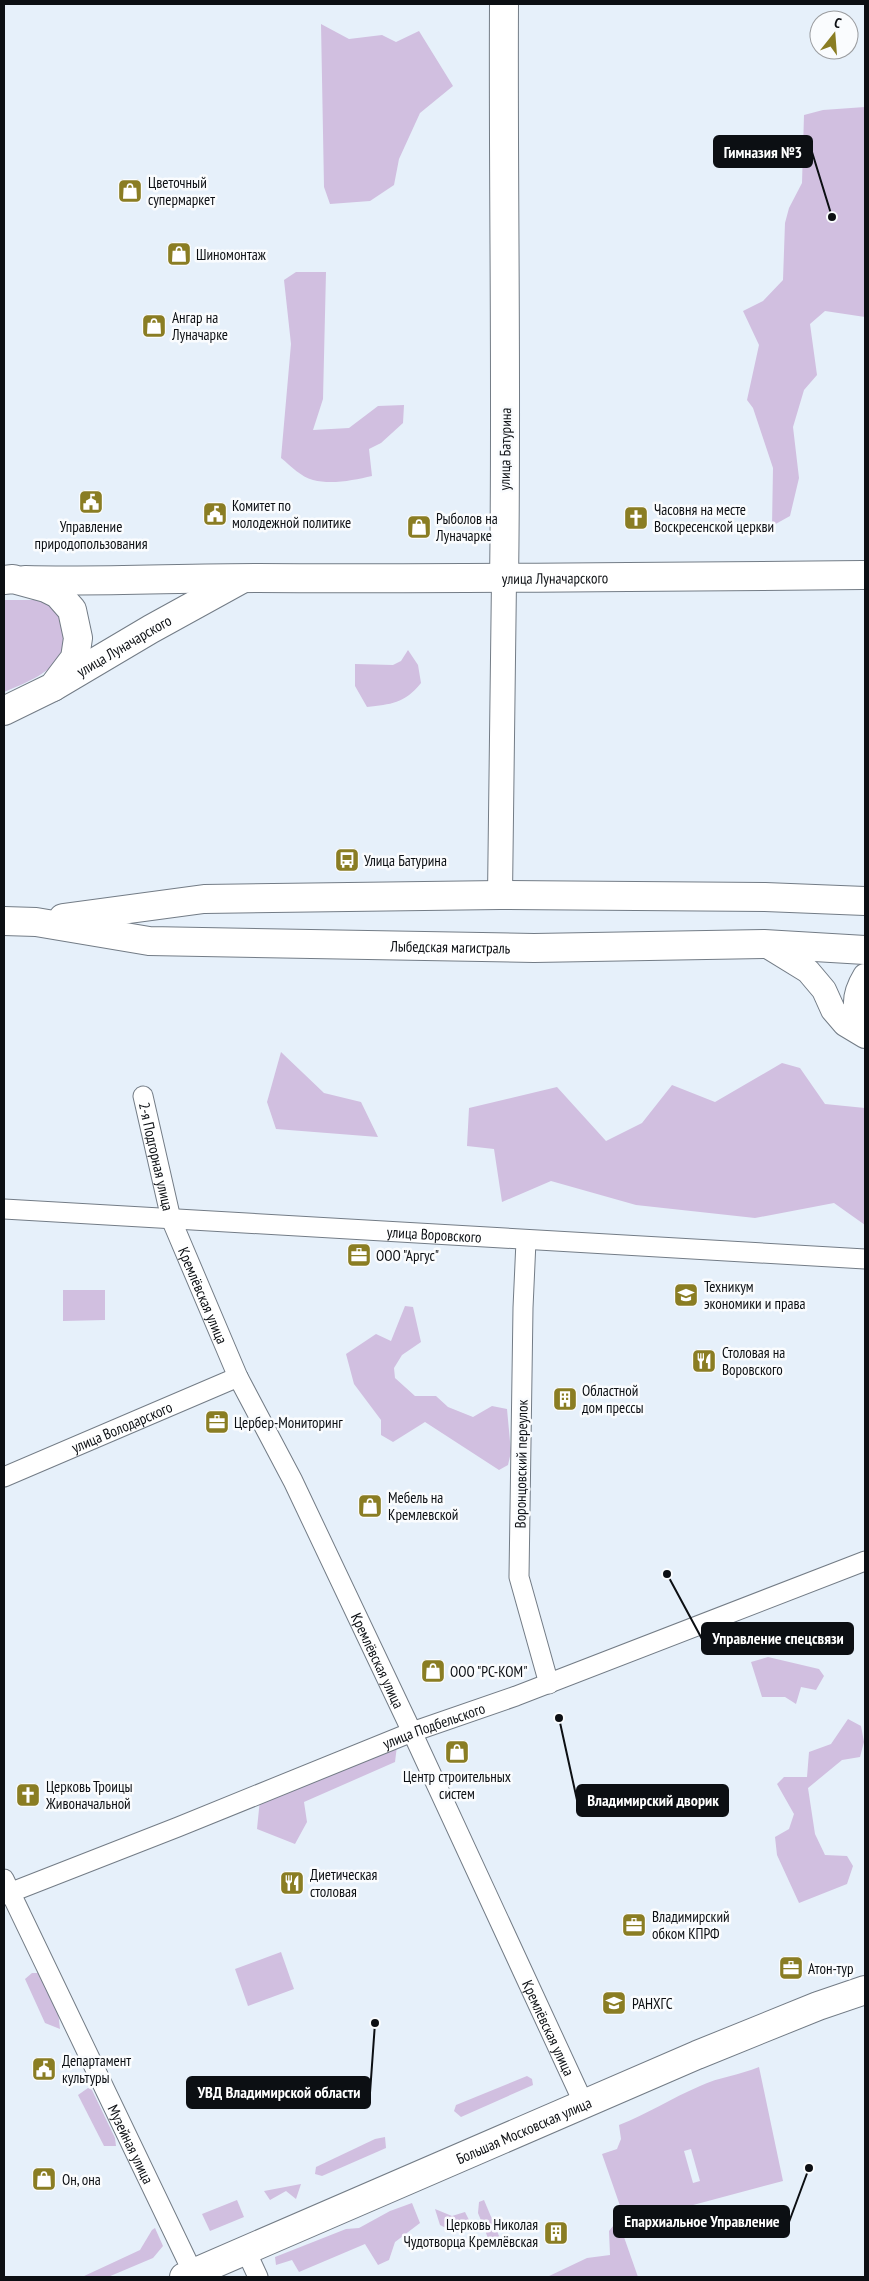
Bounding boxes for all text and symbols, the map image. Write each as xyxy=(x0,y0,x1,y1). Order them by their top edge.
north arrow xyxy=(809,10,859,60)
text: С xyxy=(832,13,844,32)
callout: Гимназия №3 xyxy=(714,136,812,167)
text: Гимназия №3 xyxy=(724,142,802,162)
place label: Цветочный супермаркет xyxy=(148,173,215,209)
shop icon: Цветочный супермаркет xyxy=(117,178,143,204)
shop icon: Шиномонтаж xyxy=(166,241,192,267)
place label: Шиномонтаж xyxy=(196,245,267,264)
place label: Ангар на Луначарке xyxy=(171,308,228,344)
shop icon: Ангар на Луначарке xyxy=(141,313,167,339)
street label: улица Батурина xyxy=(495,407,515,491)
public building icon: Управление природопользования xyxy=(78,489,104,515)
place label: Комитет по молодежной политике xyxy=(232,496,351,532)
place label: Часовня на месте Воскресенской церкви xyxy=(654,500,774,536)
public building icon: Комитет по молодежной политике xyxy=(202,501,228,527)
church icon: Часовня на месте Воскресенской церкви xyxy=(623,505,649,531)
place label: Рыболов на Луначарке xyxy=(435,509,498,545)
shop icon: Рыболов на Луначарке xyxy=(406,514,432,540)
place label: Управление природопользования xyxy=(34,517,148,553)
street label: улица Луначарского xyxy=(502,568,608,587)
street label: улица Луначарского xyxy=(73,610,174,681)
bus stop icon: Улица Батурина xyxy=(334,847,360,873)
place label: Улица Батурина xyxy=(364,851,447,870)
street label: Лыбедская магистраль xyxy=(389,936,511,957)
street label: 2-я Подгорная улица xyxy=(135,1100,178,1213)
street label: улица Воровского xyxy=(386,1222,482,1246)
office icon: ООО "Аргус" xyxy=(346,1242,372,1268)
street label: Кремлёвская улица xyxy=(174,1244,232,1347)
place label: ООО "Аргус" xyxy=(376,1246,439,1265)
place label: Техникум экономики и права xyxy=(704,1277,806,1313)
school or university icon: Техникум экономики и права xyxy=(673,1282,699,1308)
place label: Столовая на Воровского xyxy=(722,1343,785,1379)
restaurant icon: Столовая на Воровского xyxy=(691,1348,717,1374)
place label: Областной дом прессы xyxy=(582,1381,644,1417)
building icon: Областной дом прессы xyxy=(552,1386,578,1412)
street label: улица Володарского xyxy=(69,1397,175,1457)
street label: Воронцовский переулок xyxy=(510,1399,532,1529)
office icon: Цербер-Мониторинг xyxy=(204,1409,230,1435)
place label: Цербер-Мониторинг xyxy=(234,1413,343,1432)
place label: Мебель на Кремлевской xyxy=(388,1488,458,1524)
shop icon: Мебель на Кремлевской xyxy=(357,1493,383,1519)
street label: Кремлёвская улица xyxy=(347,1610,409,1711)
callout: Управление спецсвязи xyxy=(702,1623,853,1654)
text: Управление спецсвязи xyxy=(711,1628,844,1648)
shop icon: ООО "РС-КОМ" xyxy=(420,1658,446,1684)
place label: ООО "РС-КОМ" xyxy=(450,1662,527,1681)
street label: улица Подбельского xyxy=(380,1698,487,1752)
shop icon: Центр строительных систем xyxy=(444,1739,470,1765)
place label: Центр строительных систем xyxy=(403,1767,511,1803)
place label: Церковь Троицы Живоначальной xyxy=(45,1777,133,1813)
church icon: Церковь Троицы Живоначальной xyxy=(15,1782,41,1808)
callout: Владимирский дворик xyxy=(577,1785,728,1816)
text: Владимирский дворик xyxy=(587,1790,719,1810)
place label: Диетическая столовая xyxy=(310,1865,377,1901)
restaurant icon: Диетическая столовая xyxy=(279,1870,305,1896)
place label: Владимирский обком КПРФ xyxy=(652,1907,730,1943)
office icon: Владимирский обком КПРФ xyxy=(621,1912,647,1938)
office icon: Атон-тур xyxy=(778,1955,804,1981)
place label: Атон-тур xyxy=(808,1959,853,1978)
street label: Кремлёвская улица xyxy=(518,1977,579,2079)
school or university icon: РАНХГС xyxy=(601,1990,627,2016)
place label: РАНХГС xyxy=(632,1994,673,2013)
place label: Департамент культуры xyxy=(62,2051,131,2087)
public building icon: Департамент культуры xyxy=(31,2056,57,2082)
callout: УВД Владимирской области xyxy=(187,2077,370,2108)
text: УВД Владимирской области xyxy=(196,2082,361,2102)
street label: Большая Московская улица xyxy=(453,2092,594,2168)
street label: Музейная улица xyxy=(104,2101,158,2187)
shop icon: Он, она xyxy=(31,2166,57,2192)
place label: Он, она xyxy=(62,2170,101,2189)
callout: Епархиальное Управление xyxy=(614,2206,789,2237)
text: Епархиальное Управление xyxy=(624,2211,780,2231)
place label: Церковь Николая Чудотворца Кремлёвская xyxy=(403,2215,538,2251)
building icon: Церковь Николая Чудотворца Кремлёвская xyxy=(543,2220,569,2246)

